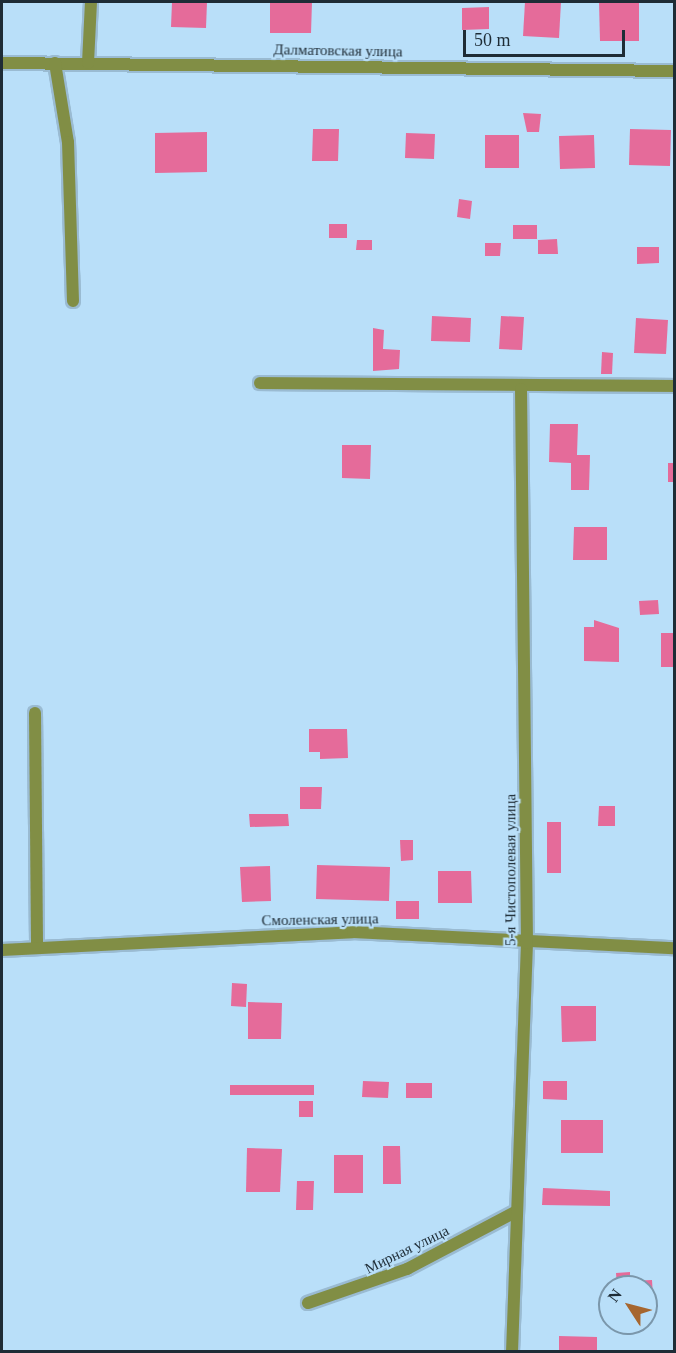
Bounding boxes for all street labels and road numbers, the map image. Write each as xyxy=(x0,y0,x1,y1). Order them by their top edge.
street label: Далматовская улица xyxy=(273,41,403,61)
street label: 5-я Чистополевая улица xyxy=(502,794,520,946)
street label: Смоленская улица xyxy=(261,910,379,930)
street label: Мирная улица xyxy=(362,1222,452,1278)

